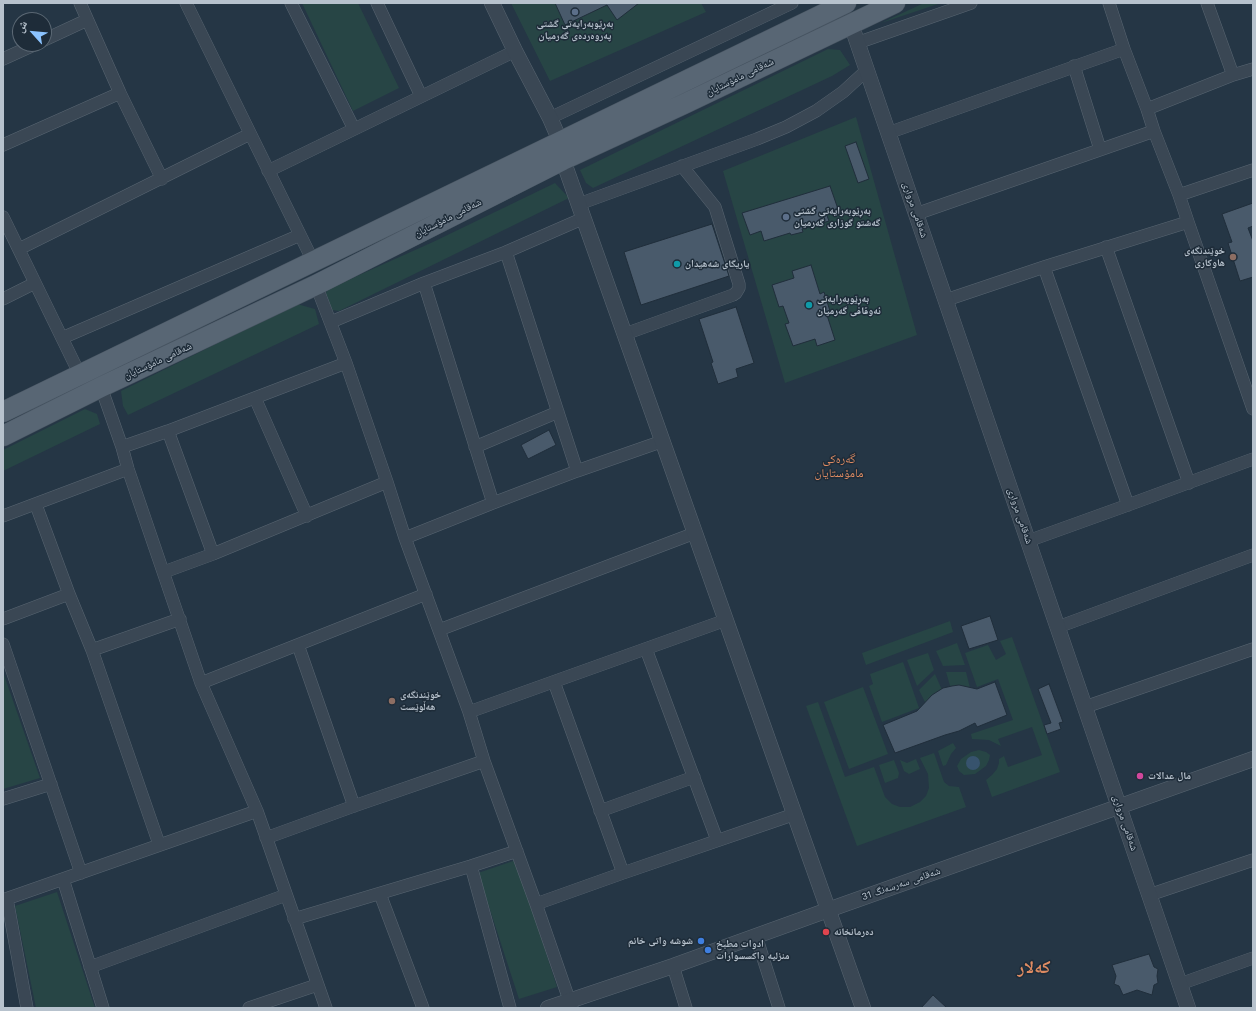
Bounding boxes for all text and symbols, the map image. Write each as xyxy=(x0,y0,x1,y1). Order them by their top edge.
marker: بەڕێوبەرایەتی گشتی پەروەردەی گەرمیان xyxy=(570,7,580,17)
north arrow xyxy=(12,12,52,52)
place label: بەڕێوبەرایەتی گشتی پەروەردەی گەرمیان xyxy=(537,18,613,42)
text: ش xyxy=(13,19,30,35)
street label: شەقامی مامۆستایان xyxy=(704,55,776,99)
street label: شەقامی مرواری xyxy=(900,180,930,240)
street label: شەقامی مامۆستایان xyxy=(413,196,483,240)
place label: بەڕێوبەرایەتی گشتی گەشتو گوزاری گەرمیان xyxy=(794,205,880,228)
marker: بەڕێوبەرایەتی گشتی گەشتو گوزاری گەرمیان xyxy=(781,212,791,222)
place label: خوێندنگەی هاوکاری xyxy=(1184,245,1225,268)
marker: خوێندنگەی هاوکاری xyxy=(1228,252,1238,262)
place label: یاریگای شەهیدان xyxy=(685,258,749,270)
marker: یاریگای شەهیدان xyxy=(672,259,682,269)
place label: بەڕێوبەرایەتی ئەوقافی گەرمیان xyxy=(817,293,881,316)
marker: بەڕێوبەرایەتی ئەوقافی گەرمیان xyxy=(804,300,814,310)
street label: شەقامی مامۆستایان xyxy=(122,340,194,382)
district label: گەرەکی مامۆستایان xyxy=(814,452,864,480)
street label: شەقامی مرواری xyxy=(1005,486,1035,546)
place label: خوێندنگەی هەڵوێست xyxy=(400,689,441,712)
marker: خوێندنگەی هەڵوێست xyxy=(387,696,397,706)
place label: مال عدالات xyxy=(1148,770,1191,782)
marker: مال عدالات xyxy=(1135,771,1145,781)
street label: شەقامی مرواری xyxy=(1110,793,1140,853)
street label: شەقامی سەرسەنگ 31 xyxy=(860,865,942,903)
place label: دەرمانخانە xyxy=(834,926,874,938)
marker: دەرمانخانە xyxy=(821,927,831,937)
place label: شوشه واتى خانم xyxy=(628,935,693,947)
marker: شوشه واتى خانم xyxy=(696,936,706,946)
place label: ادوات مطبخ منزليه واكسسوارات xyxy=(716,938,789,962)
marker: ادوات مطبخ منزليه واكسسوارات xyxy=(703,945,713,955)
district label: کەلار xyxy=(1018,957,1050,979)

